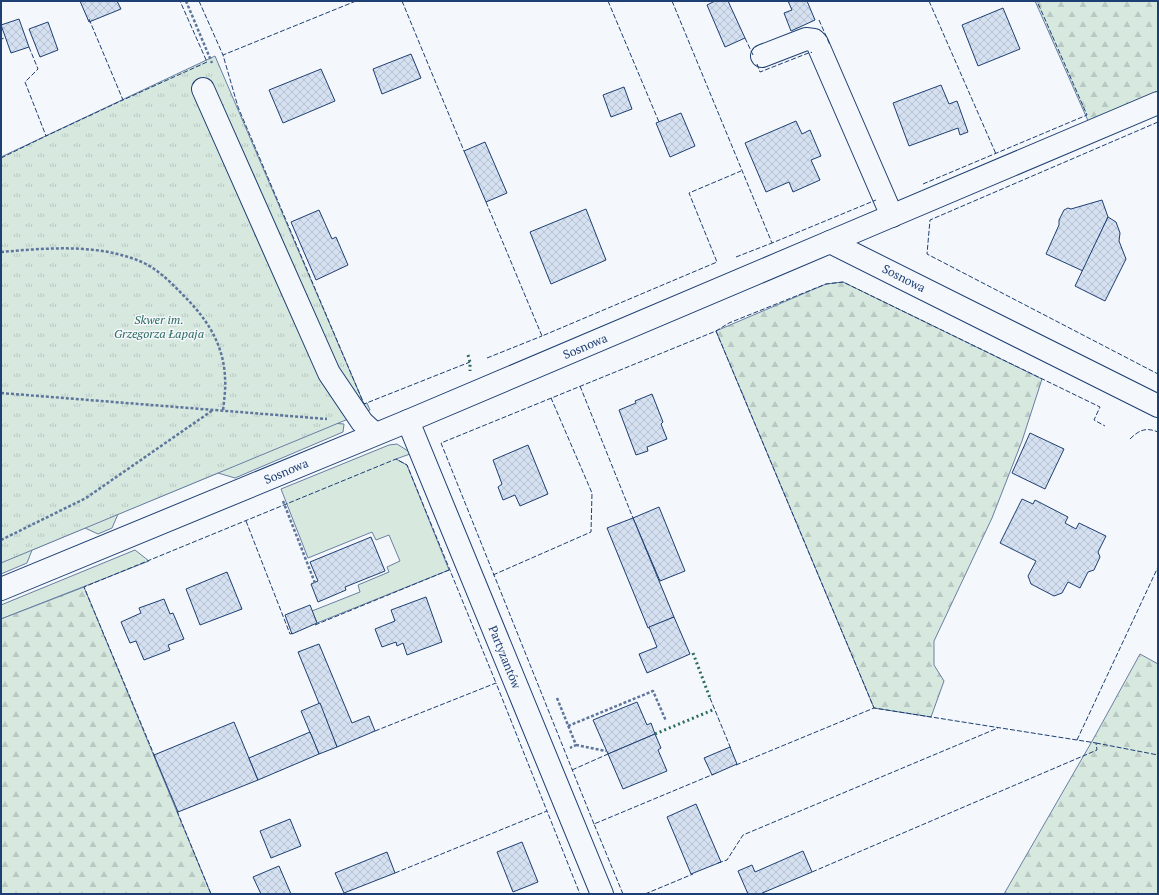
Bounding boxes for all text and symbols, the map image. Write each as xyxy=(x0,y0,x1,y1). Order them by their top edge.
street label: Sosnowa xyxy=(880,261,928,295)
park label: Skwer im. Grzegorza Łapaja xyxy=(114,312,204,341)
street label: Sosnowa xyxy=(561,330,609,362)
street label: Sosnowa xyxy=(262,455,310,487)
street label: Partyzantów xyxy=(486,623,525,691)

